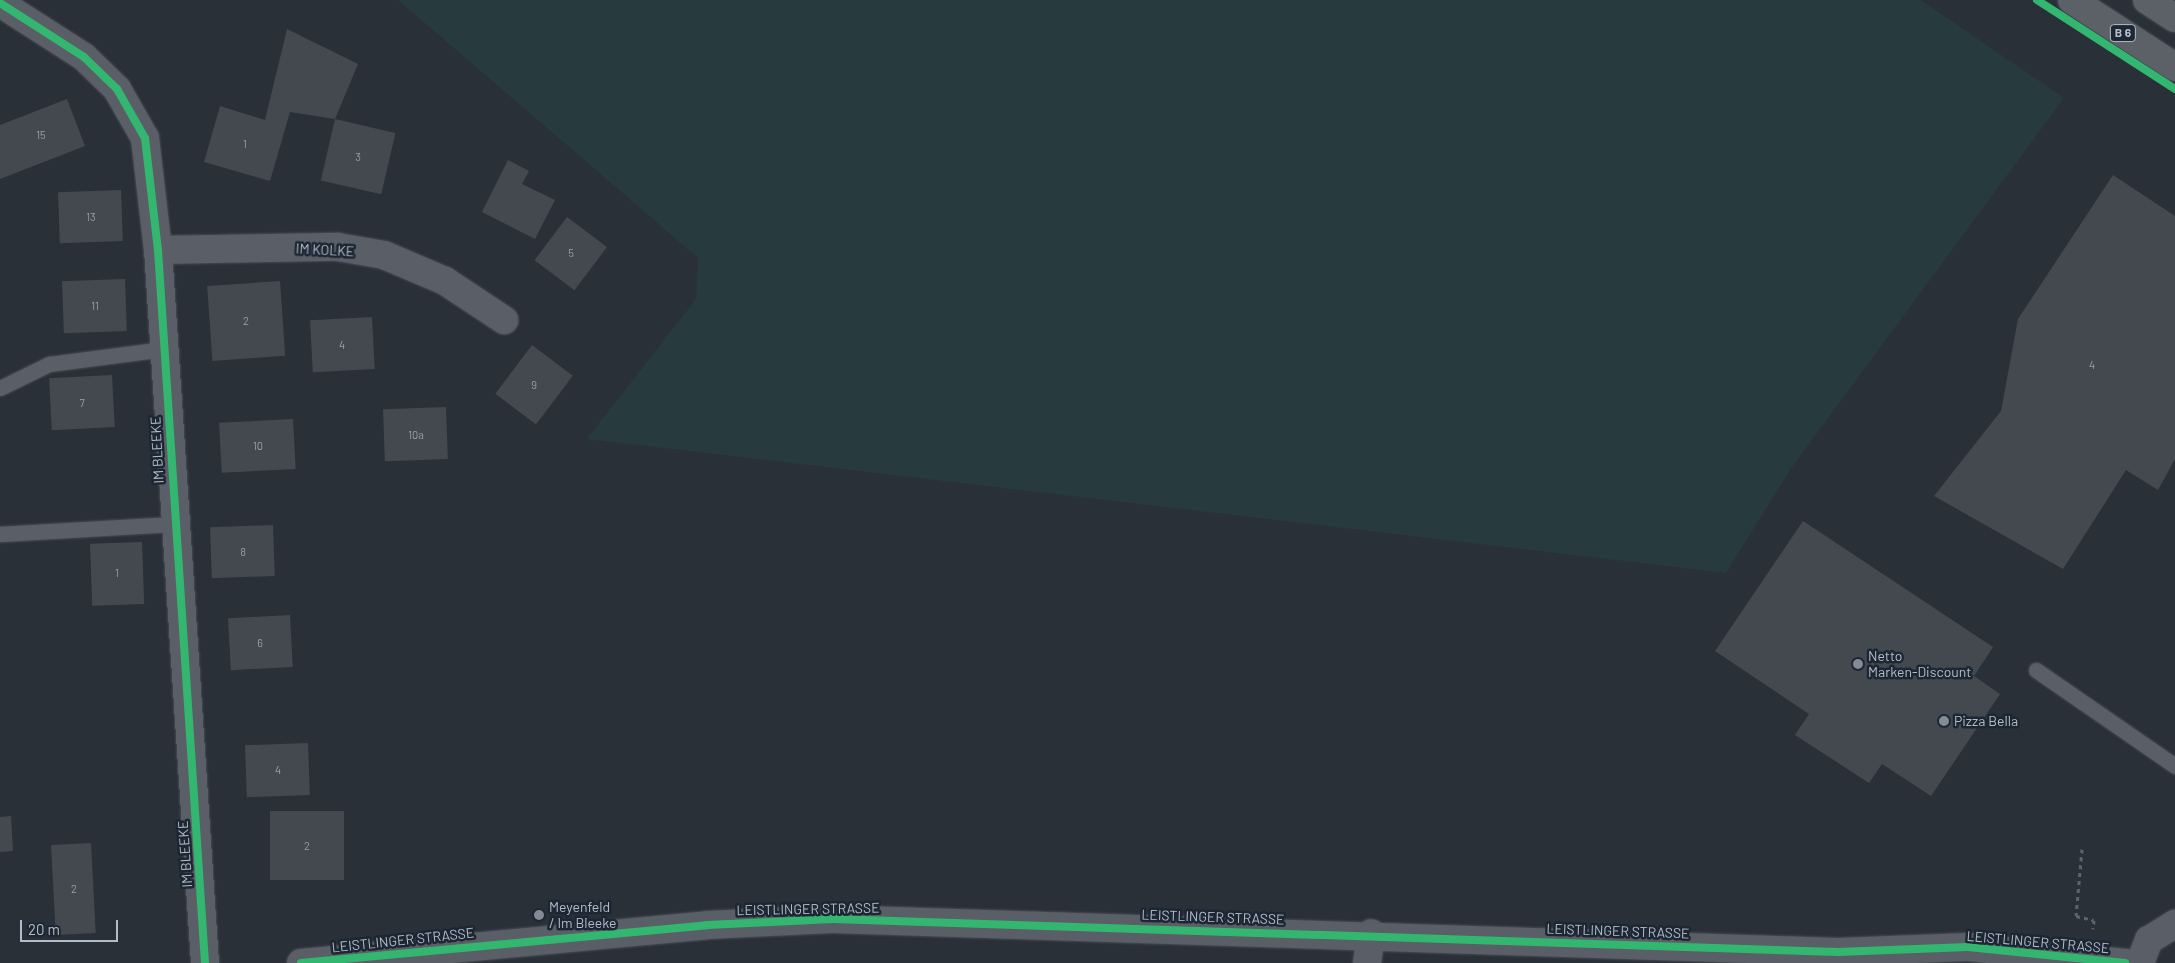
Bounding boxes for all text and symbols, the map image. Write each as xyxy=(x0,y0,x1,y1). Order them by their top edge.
road number: B 6 xyxy=(2109,23,2137,42)
house number: 15 xyxy=(36,128,46,142)
house number: 1 xyxy=(243,137,247,151)
house number: 3 xyxy=(355,150,361,164)
house number: 13 xyxy=(86,210,96,224)
street label: IM KOLKE xyxy=(295,240,355,260)
house number: 5 xyxy=(568,246,574,260)
house number: 11 xyxy=(91,299,99,313)
house number: 2 xyxy=(243,314,249,328)
house number: 4 xyxy=(339,338,345,352)
house number: 4 xyxy=(2089,358,2095,372)
house number: 9 xyxy=(531,378,537,392)
house number: 7 xyxy=(79,396,85,410)
street label: IM BLEEKE xyxy=(147,416,167,484)
house number: 10a xyxy=(408,428,424,442)
house number: 10 xyxy=(253,439,263,453)
house number: 8 xyxy=(240,545,246,559)
house number: 1 xyxy=(115,566,119,580)
house number: 6 xyxy=(257,636,263,650)
place label: Netto Marken-Discount xyxy=(1868,648,1971,680)
marker: Netto Marken-Discount xyxy=(1852,658,1864,670)
place label: Pizza Bella xyxy=(1954,713,2018,729)
marker: Pizza Bella xyxy=(1938,715,1950,727)
house number: 4 xyxy=(275,763,281,777)
street label: IM BLEEKE xyxy=(174,820,196,888)
house number: 2 xyxy=(304,839,310,853)
house number: 2 xyxy=(71,882,77,896)
place label: Meyenfeld / Im Bleeke xyxy=(549,899,617,932)
street label: LEISTLINGER STRASSE xyxy=(736,899,880,919)
street label: LEISTLINGER STRASSE xyxy=(1141,906,1285,928)
marker: Meyenfeld / Im Bleeke xyxy=(533,909,545,921)
scale bar xyxy=(22,910,120,942)
text: 20 m xyxy=(28,920,60,938)
street label: LEISTLINGER STRASSE xyxy=(1546,920,1690,942)
street label: LEISTLINGER STRASSE xyxy=(331,924,475,956)
street label: LEISTLINGER STRASSE xyxy=(1966,927,2110,957)

